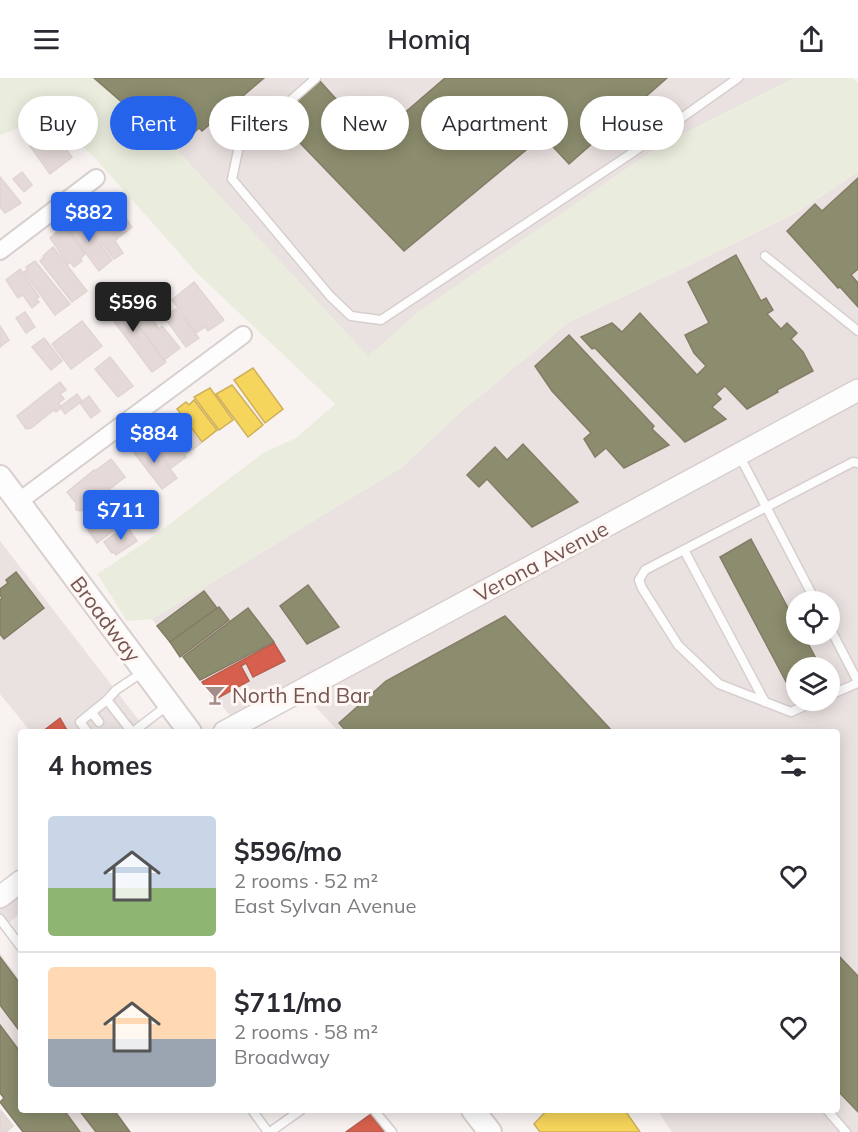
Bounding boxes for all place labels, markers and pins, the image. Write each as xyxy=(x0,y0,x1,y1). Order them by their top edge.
pin: $882 xyxy=(53,192,125,243)
pin: $596 xyxy=(97,282,169,333)
pin: $884 xyxy=(118,413,190,464)
pin: $711 xyxy=(85,490,157,541)
place label: North End Bar xyxy=(232,682,371,708)
bar icon: North End Bar xyxy=(203,683,227,707)

